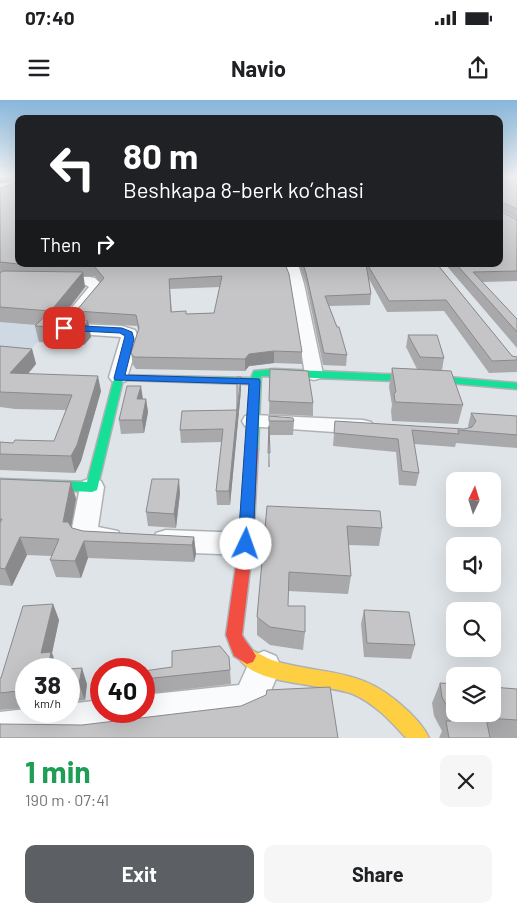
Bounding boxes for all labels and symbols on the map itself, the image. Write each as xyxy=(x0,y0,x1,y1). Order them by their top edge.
pin xyxy=(43,307,85,349)
north arrow xyxy=(446,472,501,528)
position arrow xyxy=(219,517,271,569)
speed limit sign: 40 xyxy=(90,658,155,723)

